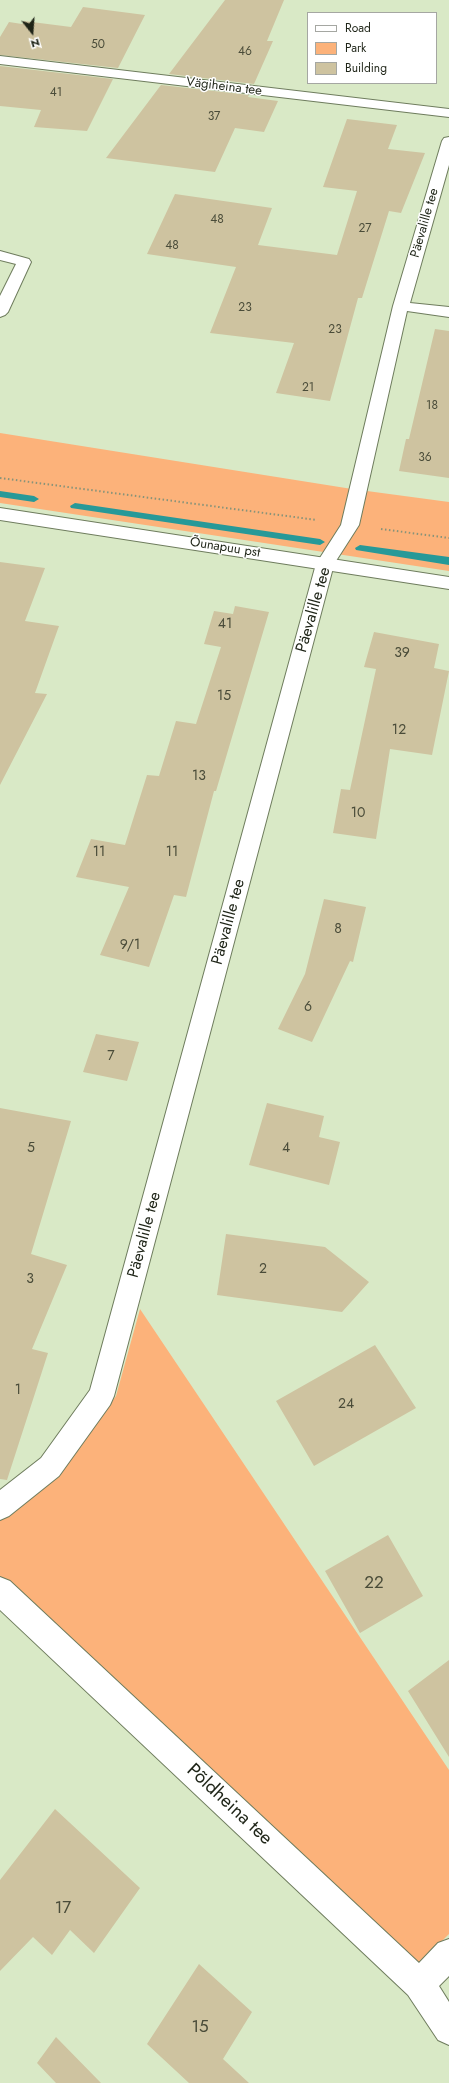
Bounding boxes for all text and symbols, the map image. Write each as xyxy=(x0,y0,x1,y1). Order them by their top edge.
north arrow xyxy=(12,12,52,52)
legend xyxy=(307,12,437,84)
text: Road xyxy=(345,19,371,37)
text: N xyxy=(29,35,42,52)
house number: 50 xyxy=(91,38,105,52)
text: Park xyxy=(345,39,366,57)
house number: 46 xyxy=(238,45,252,59)
text: Building xyxy=(345,59,387,77)
street label: Vägiheina tee xyxy=(185,75,263,99)
house number: 41 xyxy=(50,86,62,100)
house number: 37 xyxy=(208,110,220,124)
street label: Päevalille tee xyxy=(408,187,442,259)
house number: 48 xyxy=(210,213,224,227)
house number: 27 xyxy=(358,222,372,236)
house number: 48 xyxy=(165,239,179,253)
house number: 23 xyxy=(238,301,252,315)
house number: 23 xyxy=(328,323,342,337)
house number: 21 xyxy=(302,381,314,395)
house number: 18 xyxy=(426,399,438,413)
house number: 36 xyxy=(418,451,432,465)
street label: Õunapuu pst xyxy=(189,535,261,561)
street label: Päevalille tee xyxy=(293,565,335,655)
house number: 41 xyxy=(218,617,232,633)
house number: 39 xyxy=(394,646,410,662)
house number: 15 xyxy=(217,689,231,705)
house number: 12 xyxy=(392,723,406,739)
house number: 13 xyxy=(192,769,206,785)
house number: 10 xyxy=(351,806,365,822)
house number: 11 xyxy=(93,845,105,861)
house number: 11 xyxy=(166,845,178,861)
street label: Päevalille tee xyxy=(208,877,250,967)
house number: 8 xyxy=(334,922,342,938)
house number: 9/1 xyxy=(120,938,140,954)
house number: 6 xyxy=(304,1000,312,1016)
house number: 7 xyxy=(107,1049,115,1065)
house number: 5 xyxy=(27,1141,35,1157)
house number: 4 xyxy=(282,1141,290,1157)
street label: Päevalille tee xyxy=(124,1190,166,1280)
house number: 2 xyxy=(259,1262,267,1278)
house number: 3 xyxy=(26,1272,34,1288)
house number: 1 xyxy=(15,1383,21,1399)
house number: 24 xyxy=(338,1397,354,1413)
house number: 22 xyxy=(364,1574,384,1594)
street label: Põldheina tee xyxy=(181,1759,277,1851)
house number: 17 xyxy=(55,1899,71,1919)
house number: 15 xyxy=(191,2018,209,2038)

